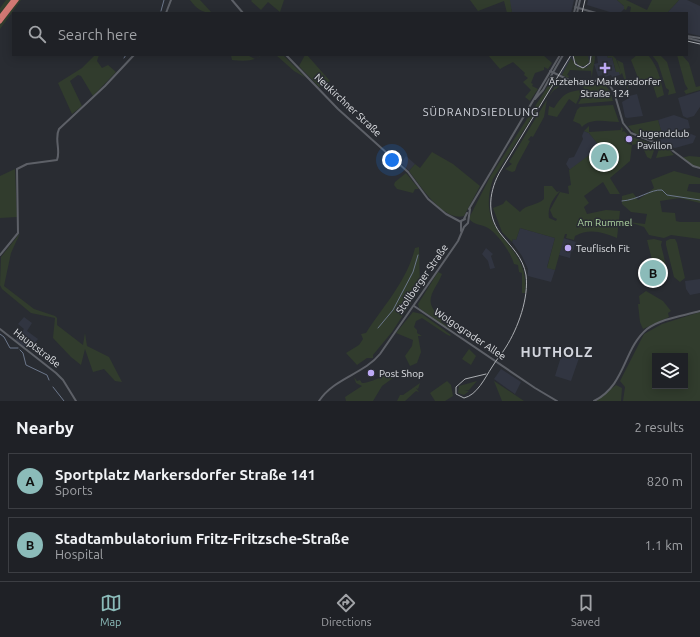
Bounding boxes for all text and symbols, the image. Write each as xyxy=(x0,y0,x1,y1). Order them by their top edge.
search box xyxy=(12,12,688,56)
icon: search xyxy=(26,23,48,45)
text: Search here xyxy=(58,26,137,43)
marker: Ärztehaus Markersdorfer Straße 124 xyxy=(599,62,611,74)
street label: Neukirchner Straße xyxy=(312,71,384,139)
place label: Ärztehaus Markersdorfer Straße 124 xyxy=(549,76,661,99)
district label: SÜDRANDSIEDLUNG xyxy=(423,106,539,118)
place label: Jugendclub Pavillon xyxy=(637,128,689,151)
marker: Jugendclub Pavillon xyxy=(624,134,634,144)
pin: A xyxy=(591,142,617,172)
your location xyxy=(382,150,402,170)
park label: Am Rummel xyxy=(578,217,633,228)
street label: Stollberger Straße xyxy=(394,242,450,316)
marker: Teuflisch Fit xyxy=(563,243,573,253)
place label: Teuflisch Fit xyxy=(576,243,630,254)
pin: B xyxy=(640,258,666,288)
street label: Wolgograder Allee xyxy=(432,306,508,362)
street label: Hauptstraße xyxy=(11,326,63,370)
district label: HUTHOLZ xyxy=(521,344,593,360)
map controls xyxy=(652,353,688,389)
button: layers xyxy=(652,353,688,389)
marker: Post Shop xyxy=(366,368,376,378)
place label: Post Shop xyxy=(379,368,424,379)
text: Nearby xyxy=(16,418,74,437)
text: 2 results xyxy=(634,420,684,434)
text: Sportplatz Markersdorfer Straße 141 xyxy=(55,466,316,483)
text: A xyxy=(25,474,35,488)
text: 820 m xyxy=(647,474,683,488)
text: Sports xyxy=(55,483,93,497)
text: Stadtambulatorium Fritz-Fritzsche-Straße xyxy=(55,530,349,547)
text: B xyxy=(26,538,34,552)
text: 1.1 km xyxy=(644,538,683,552)
text: Hospital xyxy=(55,547,103,561)
tab: Map xyxy=(100,592,122,628)
tab: Directions xyxy=(321,592,371,628)
tab: Saved xyxy=(571,592,600,628)

